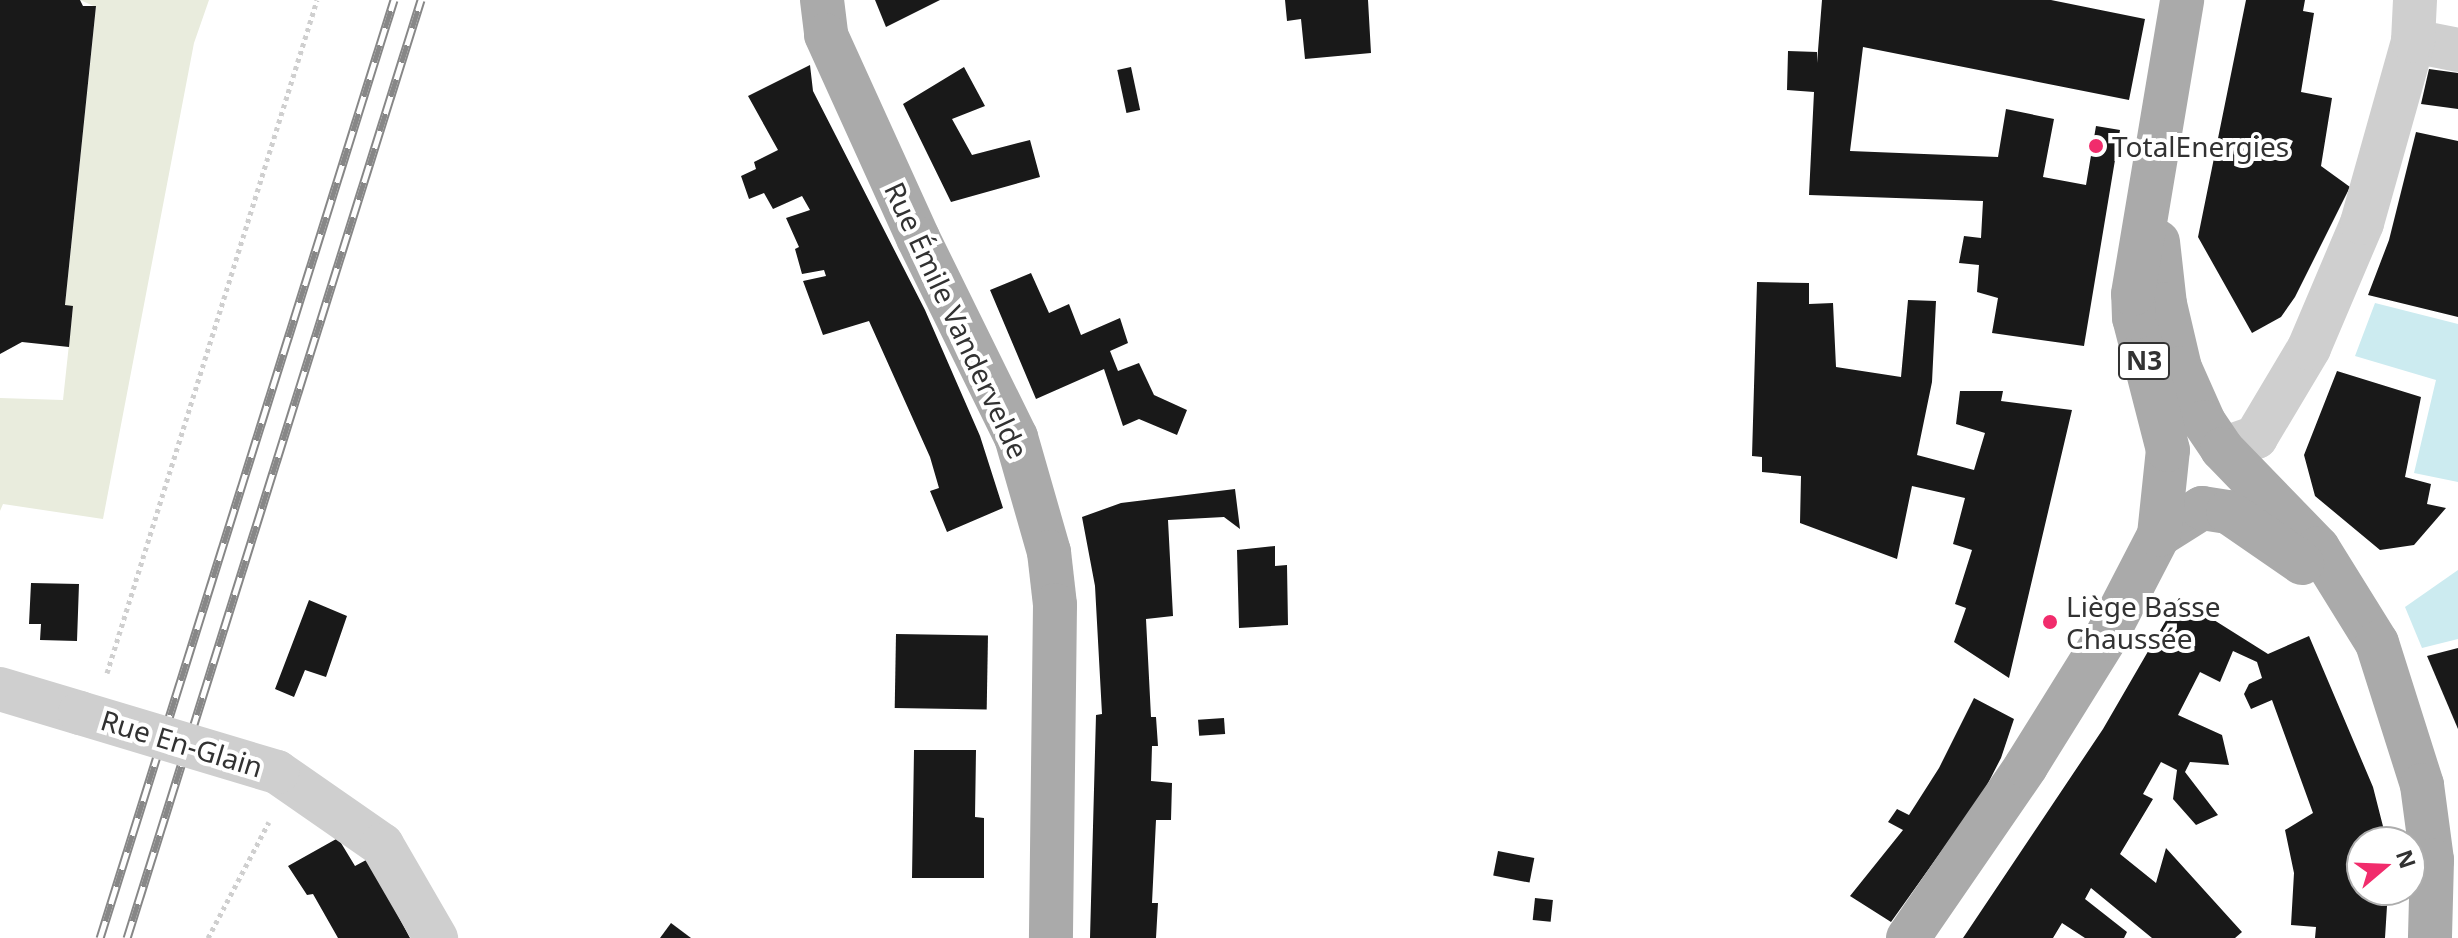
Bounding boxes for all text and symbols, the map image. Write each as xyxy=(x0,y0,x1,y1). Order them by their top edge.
place label: TotalEnergies xyxy=(2112,129,2289,163)
marker: TotalEnergies xyxy=(2087,137,2105,155)
street label: Rue Émile Vandervelde xyxy=(878,176,1036,464)
road number: N3 xyxy=(2116,339,2172,383)
place label: Liège Basse Chaussée xyxy=(2066,589,2221,655)
marker: Liège Basse Chaussée xyxy=(2041,613,2059,631)
street label: Rue En-Glain xyxy=(97,702,267,784)
north arrow xyxy=(2346,826,2426,906)
text: N xyxy=(2390,845,2424,872)

